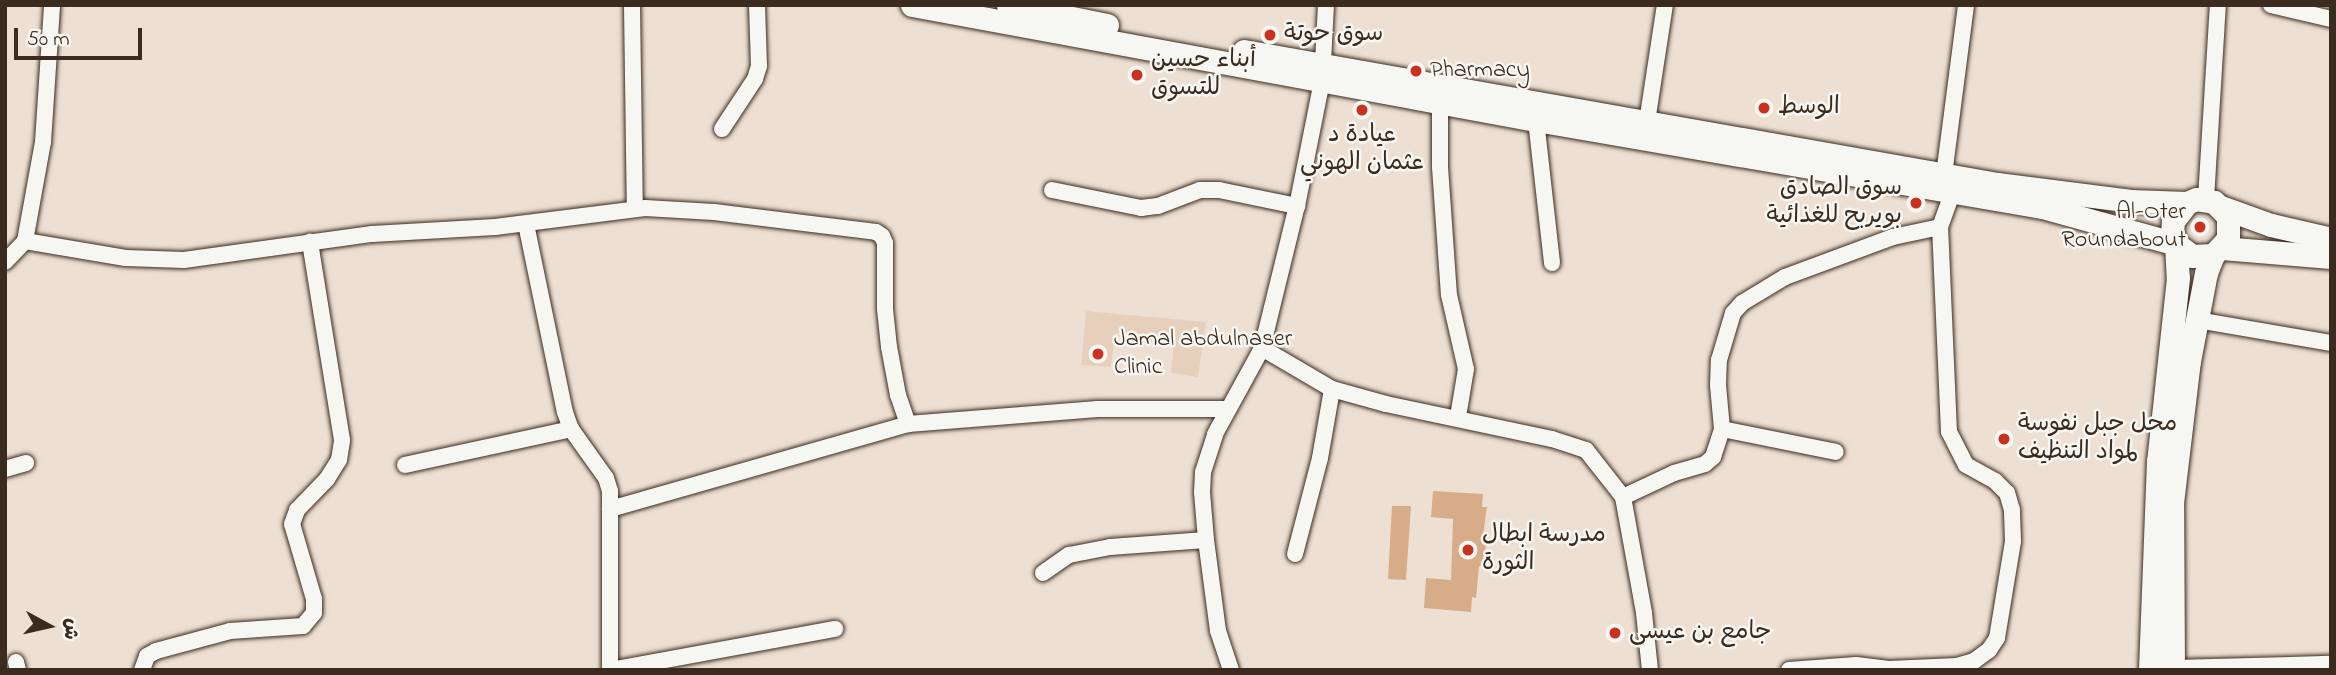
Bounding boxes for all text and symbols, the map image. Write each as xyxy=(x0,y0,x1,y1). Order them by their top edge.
scale bar xyxy=(18,14,145,58)
place label: سوق حوتة xyxy=(1284,21,1383,49)
text: 50 m xyxy=(27,25,70,55)
marker: سوق حوتة xyxy=(1262,27,1278,43)
place label: أبناء حسين للتسوق xyxy=(1151,47,1256,103)
place label: Pharmacy xyxy=(1430,57,1530,85)
marker: Pharmacy xyxy=(1408,63,1424,79)
marker: أبناء حسين للتسوق xyxy=(1129,67,1145,83)
place label: الوسط xyxy=(1778,94,1840,122)
marker: الوسط xyxy=(1756,100,1772,116)
marker: عيادة د عثمان الهوني xyxy=(1354,102,1370,118)
place label: عيادة د عثمان الهوني xyxy=(1300,122,1424,178)
place label: سوق الصادق بويربح للغذائية xyxy=(1766,175,1902,231)
marker: سوق الصادق بويربح للغذائية xyxy=(1908,195,1924,211)
place label: Al-Oter Roundabout xyxy=(2061,199,2186,255)
marker: Al-Oter Roundabout xyxy=(2192,219,2208,235)
place label: Jamal abdulnaser Clinic xyxy=(1114,326,1292,382)
marker: Jamal abdulnaser Clinic xyxy=(1088,344,1108,364)
place label: محل جبل نفوسة لمواد التنظيف xyxy=(2018,411,2177,467)
marker: محل جبل نفوسة لمواد التنظيف xyxy=(1996,431,2012,447)
place label: مدرسة ابطال الثورة xyxy=(1482,522,1606,578)
marker: مدرسة ابطال الثورة xyxy=(1460,542,1476,558)
north arrow xyxy=(14,591,84,661)
text: ش xyxy=(55,617,85,641)
place label: جامع بن عيسى xyxy=(1629,619,1771,647)
marker: جامع بن عيسى xyxy=(1607,625,1623,641)

